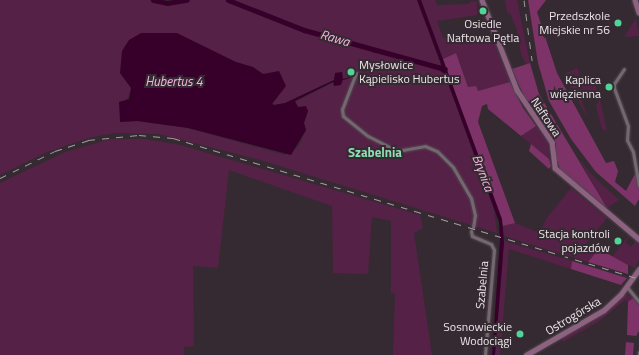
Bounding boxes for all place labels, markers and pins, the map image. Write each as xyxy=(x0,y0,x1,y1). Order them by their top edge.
marker: Osiedle Naftowa Pętla xyxy=(478,6,488,16)
place label: Przedszkole Miejskie nr 56 xyxy=(539,9,610,37)
place label: Osiedle Naftowa Pętla xyxy=(447,17,519,45)
marker: Przedszkole Miejskie nr 56 xyxy=(613,18,623,28)
place label: Mysłowice Kąpielisko Hubertus xyxy=(359,58,460,86)
marker: Mysłowice Kąpielisko Hubertus xyxy=(346,67,356,77)
place label: Kaplica więzienna xyxy=(550,73,601,101)
marker: Kaplica więzienna xyxy=(604,82,614,92)
place label: Stacja kontroli pojazdów xyxy=(539,227,610,255)
marker: Stacja kontroli pojazdów xyxy=(613,236,623,246)
place label: Sosnowieckie Wodociągi xyxy=(443,320,512,348)
marker: Sosnowieckie Wodociągi xyxy=(515,329,525,339)

